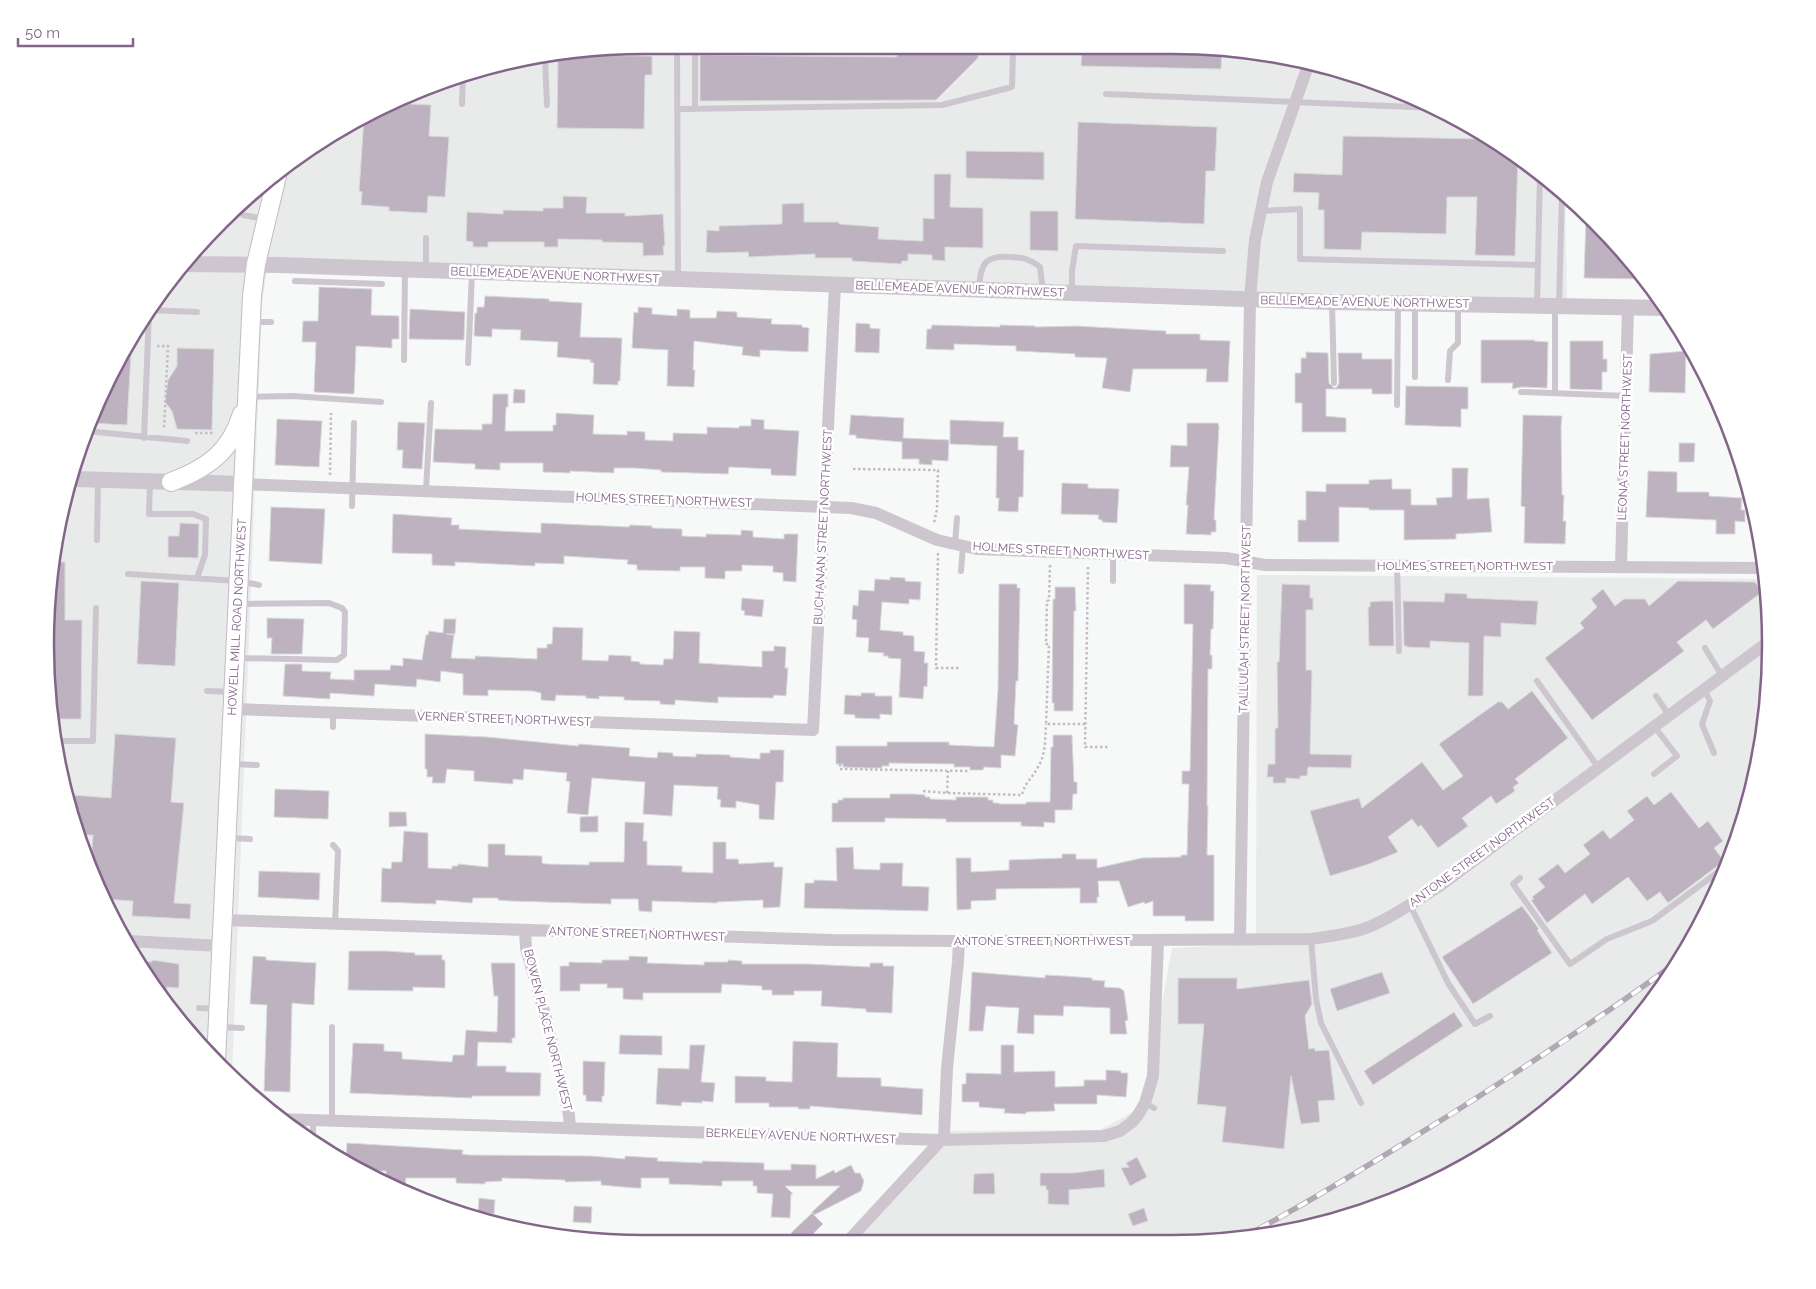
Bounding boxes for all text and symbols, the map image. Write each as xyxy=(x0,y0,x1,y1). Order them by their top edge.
scale bar xyxy=(18,15,132,47)
text: 50 m xyxy=(25,24,60,42)
street label: BELLEMEADE AVENUE NORTHWEST xyxy=(450,264,660,286)
street label: BELLEMEADE AVENUE NORTHWEST xyxy=(855,278,1065,300)
street label: BELLEMEADE AVENUE NORTHWEST xyxy=(1260,293,1470,311)
street label: LEONA STREET NORTHWEST xyxy=(1615,353,1635,521)
street label: BUCHANAN STREET NORTHWEST xyxy=(811,428,835,625)
street label: HOLMES STREET NORTHWEST xyxy=(575,490,753,510)
street label: HOWELL MILL ROAD NORTHWEST xyxy=(225,517,249,716)
street label: TALLULAH STREET NORTHWEST xyxy=(1236,524,1254,713)
street label: HOLMES STREET NORTHWEST xyxy=(972,539,1150,563)
street label: HOLMES STREET NORTHWEST xyxy=(1377,559,1554,573)
street label: VERNER STREET NORTHWEST xyxy=(417,709,592,729)
street label: ANTONE STREET NORTHWEST xyxy=(1406,794,1558,910)
street label: ANTONE STREET NORTHWEST xyxy=(548,924,726,944)
street label: ANTONE STREET NORTHWEST xyxy=(954,934,1131,948)
street label: BOWEN PLACE NORTHWEST xyxy=(521,948,575,1113)
street label: BERKELEY AVENUE NORTHWEST xyxy=(705,1126,897,1146)

